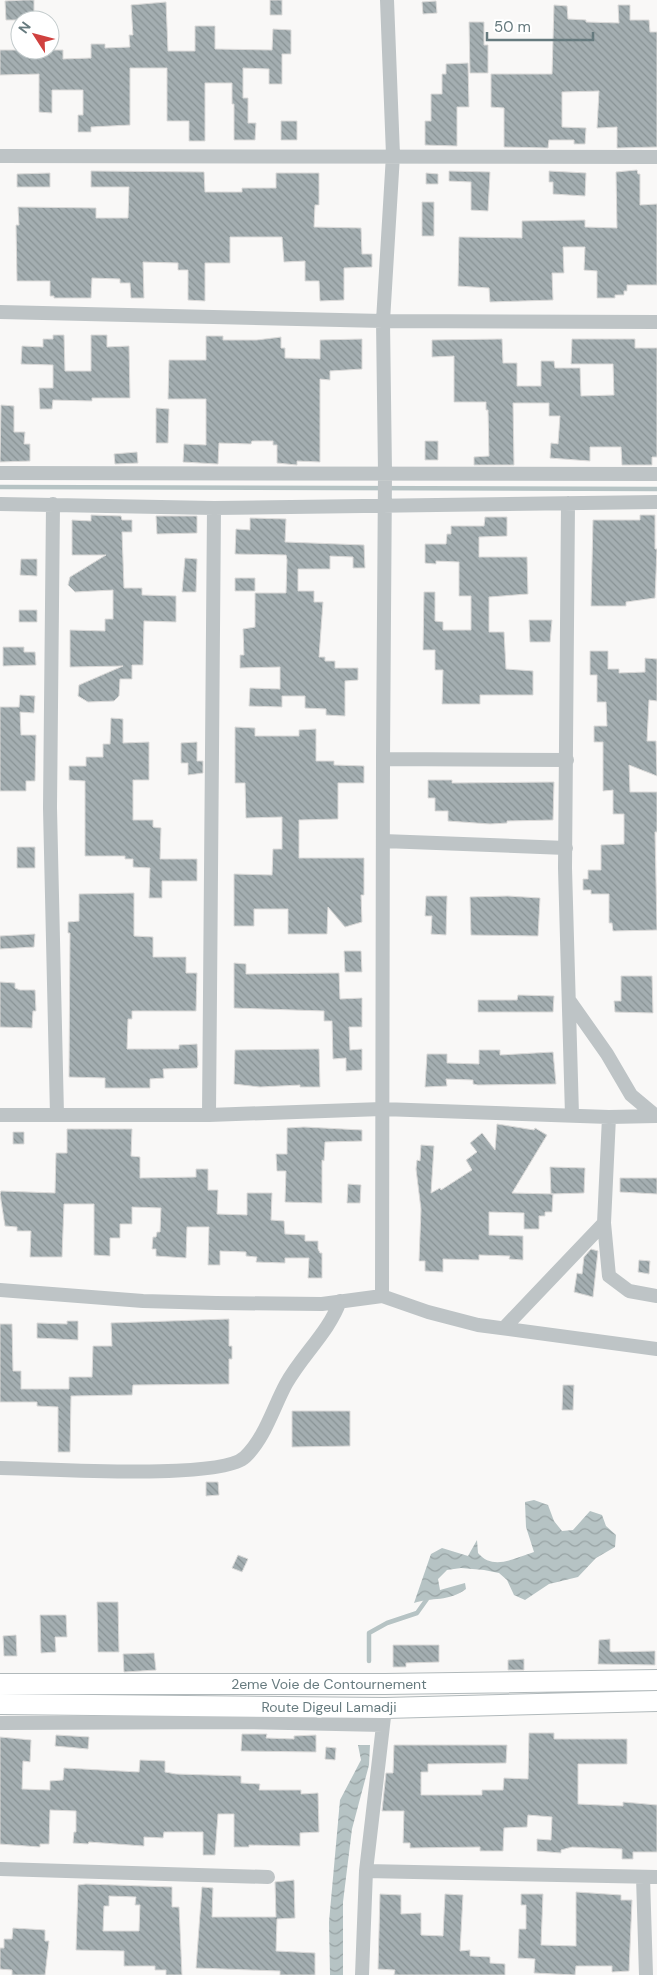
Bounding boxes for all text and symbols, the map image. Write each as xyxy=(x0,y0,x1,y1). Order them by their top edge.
north arrow xyxy=(10,10,60,60)
scale bar xyxy=(487,10,593,42)
text: 50 m xyxy=(494,17,531,37)
text: N xyxy=(14,18,35,37)
street label: 2eme Voie de Contournement xyxy=(231,1675,427,1693)
street label: Route Digeul Lamadji xyxy=(261,1698,397,1716)

